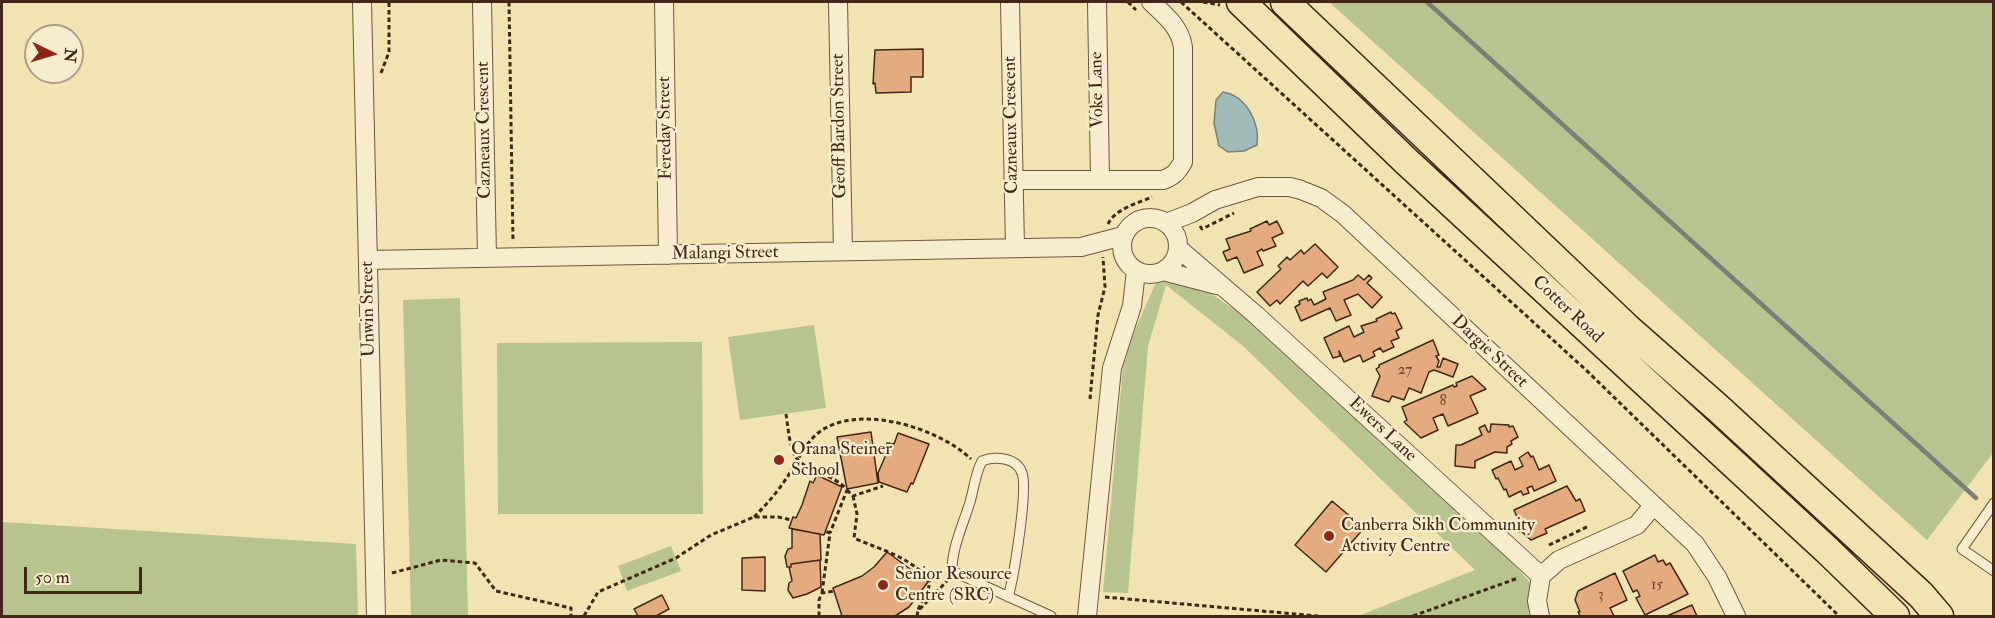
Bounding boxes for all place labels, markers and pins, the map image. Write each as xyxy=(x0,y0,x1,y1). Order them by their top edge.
place label: Orana Steiner School xyxy=(791,439,892,482)
marker: Orana Steiner School xyxy=(772,453,786,467)
place label: Canberra Sikh Community Activity Centre xyxy=(1341,515,1535,558)
marker: Canberra Sikh Community Activity Centre xyxy=(1322,529,1336,543)
place label: Senior Resource Centre (SRC) xyxy=(895,564,1012,606)
marker: Senior Resource Centre (SRC) xyxy=(876,578,890,592)

